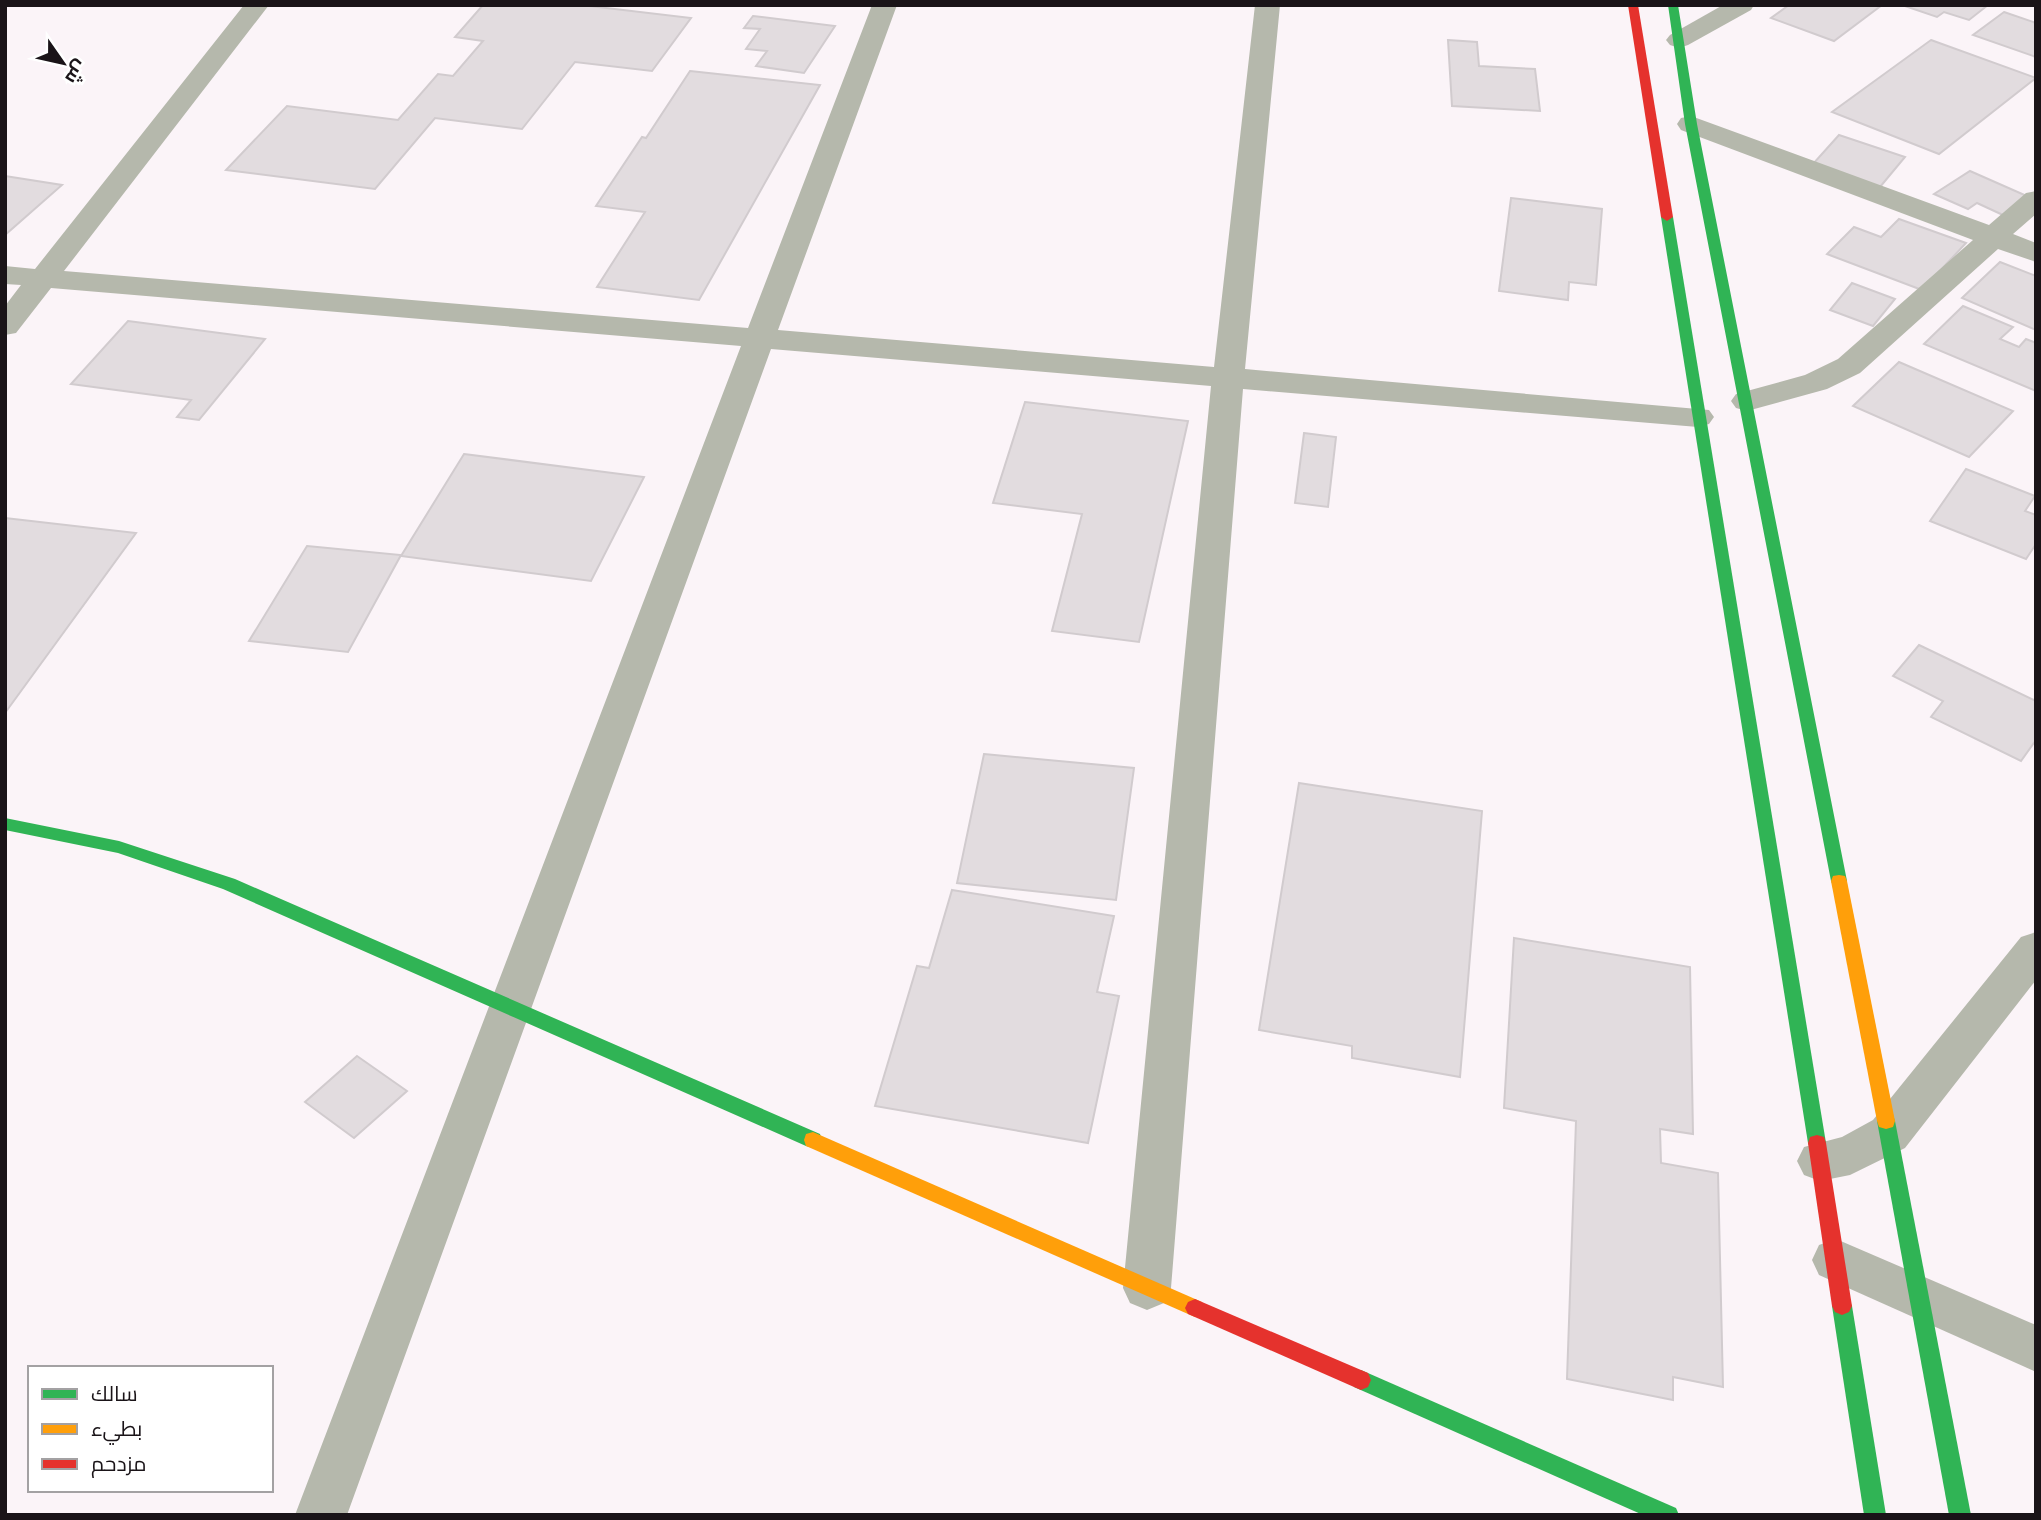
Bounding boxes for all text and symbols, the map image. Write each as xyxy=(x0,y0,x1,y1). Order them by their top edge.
north arrow xyxy=(28,28,98,98)
text: ش xyxy=(59,55,95,90)
legend xyxy=(28,1366,273,1492)
text: سالك xyxy=(91,1379,138,1407)
text: بطيء xyxy=(91,1414,142,1445)
text: مزدحم xyxy=(91,1449,146,1478)

